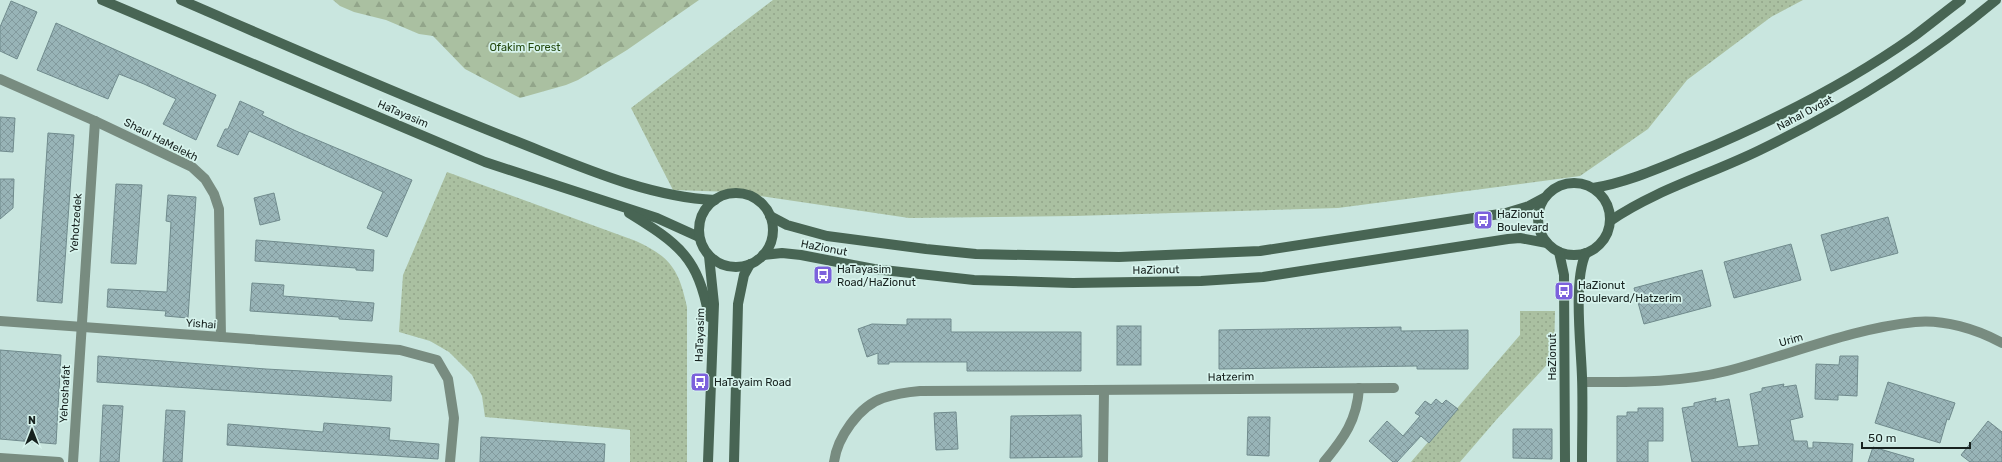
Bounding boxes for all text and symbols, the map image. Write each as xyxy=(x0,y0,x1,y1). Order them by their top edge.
park label: Ofakim Forest xyxy=(489,41,561,54)
street label: Nahal Ovdat xyxy=(1775,92,1836,133)
street label: HaTayasim xyxy=(376,97,431,131)
street label: Shaul HaMelekh xyxy=(122,116,200,164)
street label: Yehotzedek xyxy=(67,192,85,253)
place label: HaZionut Boulevard xyxy=(1497,208,1548,234)
bus stop icon: HaZionut Boulevard xyxy=(1472,209,1494,231)
street label: HaZionut xyxy=(800,237,849,259)
place label: HaTayasim Road/HaZionut xyxy=(837,263,916,289)
street label: HaZionut xyxy=(1132,263,1180,277)
bus stop icon: HaTayasim Road/HaZionut xyxy=(812,264,834,286)
place label: HaZionut Boulevard/Hatzerim xyxy=(1578,279,1682,305)
bus stop icon: HaZionut Boulevard/Hatzerim xyxy=(1553,280,1575,302)
street label: HaTayasim xyxy=(693,308,707,362)
street label: Yishai xyxy=(185,316,217,332)
street label: Urim xyxy=(1778,330,1805,350)
street label: HaZionut xyxy=(1546,333,1559,381)
street label: Yehoshafat xyxy=(57,364,73,423)
street label: Hatzerim xyxy=(1208,370,1255,384)
bus stop icon: HaTayaim Road xyxy=(689,371,711,393)
place label: HaTayaim Road xyxy=(714,376,791,389)
north arrow xyxy=(12,410,52,450)
text: N xyxy=(28,414,36,427)
scale bar xyxy=(1862,424,1970,450)
text: 50 m xyxy=(1868,431,1896,445)

